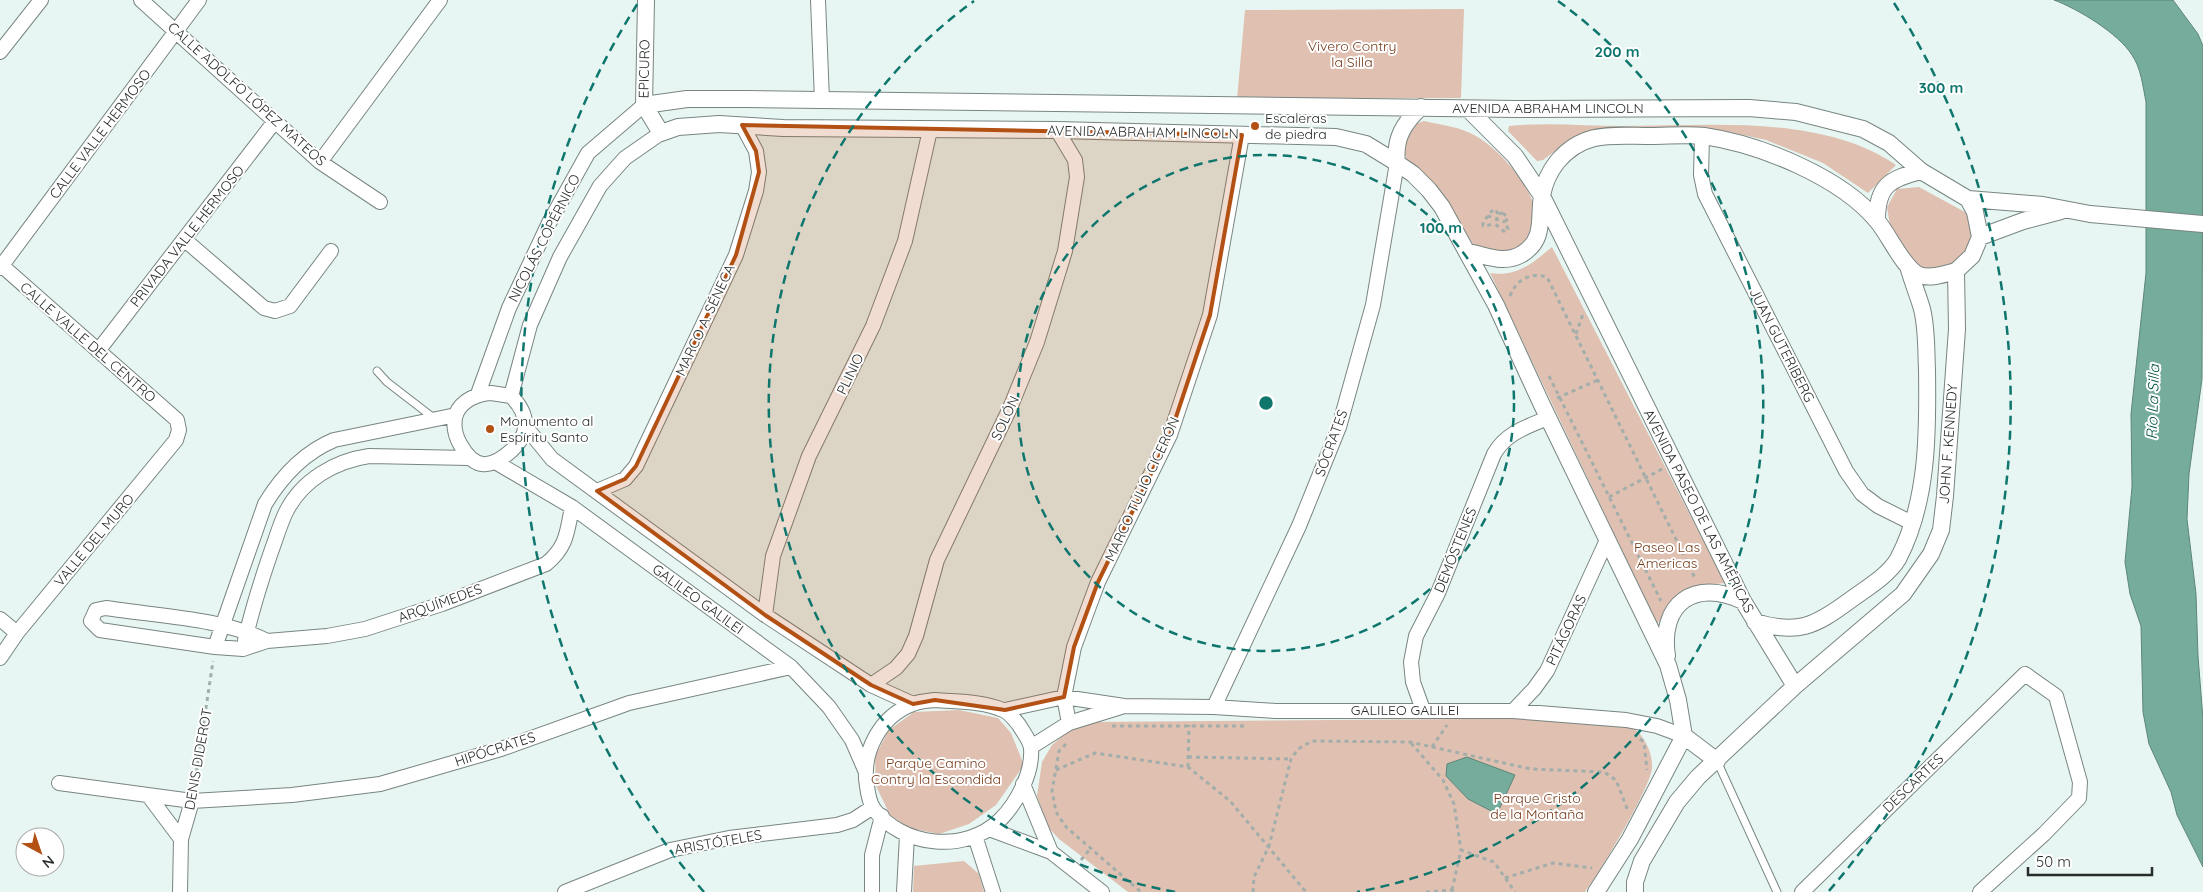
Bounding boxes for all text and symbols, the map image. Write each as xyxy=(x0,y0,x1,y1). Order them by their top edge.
street label: CALLE ADOLFO LÓPEZ MATEOS xyxy=(164,18,330,170)
park label: Vivero Contry la Silla xyxy=(1308,37,1396,71)
street label: EPICURO xyxy=(634,39,654,99)
text: 200 m xyxy=(1595,42,1640,61)
street label: CALLE VALLE HERMOSO xyxy=(45,65,155,202)
text: 300 m xyxy=(1919,78,1963,97)
street label: AVENIDA ABRAHAM LINCOLN xyxy=(1452,99,1644,117)
place label: Escaleras de piedra xyxy=(1265,109,1327,143)
marker: Escaleras de piedra xyxy=(1249,120,1261,132)
street label: AVENIDA ABRAHAM LINCOLN xyxy=(1047,121,1239,143)
street label: PRIVADA VALLE HERMOSO xyxy=(126,161,248,310)
street label: NICOLÁS COPÉRNICO xyxy=(504,171,584,305)
text: 100 m xyxy=(1420,218,1462,237)
street label: MARCO A. SÉNECA xyxy=(671,261,739,379)
street label: CALLE VALLE DEL CENTRO xyxy=(16,278,160,406)
street label: JUAN GUTERIBERG xyxy=(1745,285,1819,405)
street label: PLINIO xyxy=(832,350,868,398)
water label: Río La Silla xyxy=(2142,363,2163,440)
street label: JOHN F. KENNEDY xyxy=(1935,383,1961,505)
street label: SOLÓN xyxy=(987,393,1023,443)
centre of rings xyxy=(1257,394,1275,412)
street label: AVENIDA PASEO DE LAS AMÉRICAS xyxy=(1640,406,1758,616)
street label: SÓCRATES xyxy=(1311,407,1351,479)
place label: Monumento al Espíritu Santo xyxy=(500,412,594,446)
street label: MARCO TULIO CICERÓN xyxy=(1101,414,1183,564)
marker: Monumento al Espíritu Santo xyxy=(484,423,496,435)
street label: VALLE DEL MURO xyxy=(50,490,138,590)
street label: DEMÓSTENES xyxy=(1430,505,1480,595)
park label: Paseo Las Americas xyxy=(1634,538,1700,572)
street label: GALILEO GALILEI xyxy=(649,560,747,638)
street label: ARQUÍMEDES xyxy=(396,579,485,627)
street label: PITÁGORAS xyxy=(1542,592,1590,668)
street label: GALILEO GALILEI xyxy=(1351,701,1459,719)
street label: DENIS DIDEROT xyxy=(180,707,216,811)
street label: HIPÓCRATES xyxy=(452,727,538,771)
street label: DESCARTES xyxy=(1879,750,1947,816)
park label: Parque Camino Contry la Escondida xyxy=(871,754,1001,788)
park label: Parque Cristo de la Montaña xyxy=(1490,789,1584,823)
street label: ARISTÓTELES xyxy=(673,825,763,859)
north arrow xyxy=(15,827,65,877)
scale bar xyxy=(2028,844,2152,876)
text: N xyxy=(39,852,58,872)
text: 50 m xyxy=(2036,852,2071,871)

